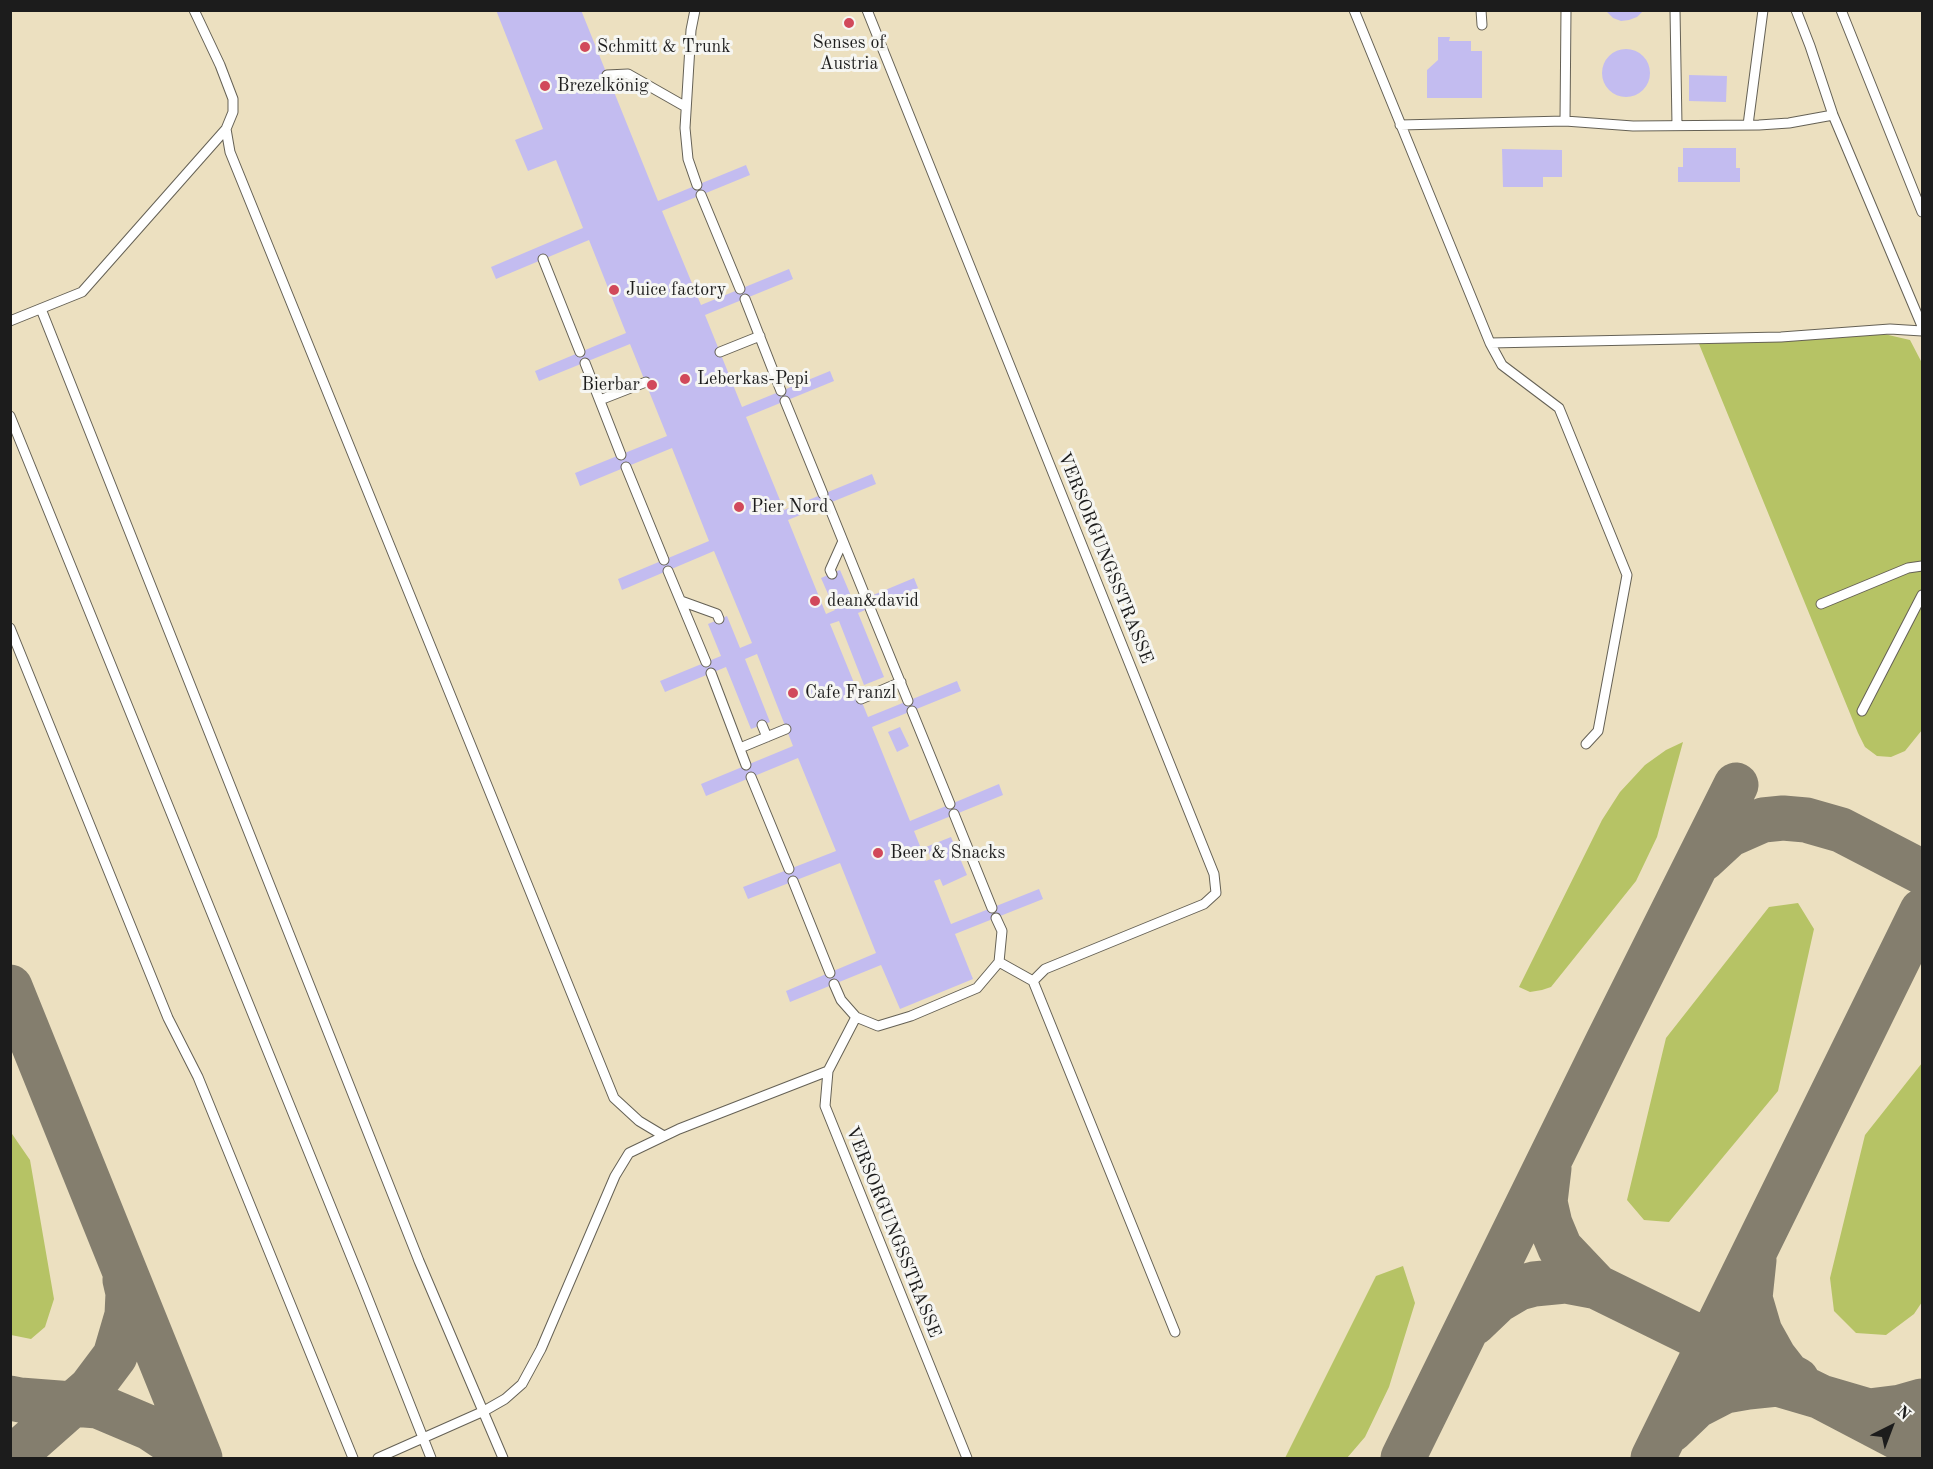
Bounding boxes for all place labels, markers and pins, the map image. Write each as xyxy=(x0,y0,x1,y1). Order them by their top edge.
marker: Senses of Austria xyxy=(842,16,856,30)
place label: Senses of Austria xyxy=(813,32,885,74)
place label: Schmitt & Trunk xyxy=(597,36,731,58)
marker: Schmitt & Trunk xyxy=(578,40,592,54)
place label: Brezelkönig xyxy=(557,75,649,97)
marker: Brezelkönig xyxy=(538,79,552,93)
place label: Juice factory xyxy=(626,279,726,301)
marker: Juice factory xyxy=(607,283,621,297)
place label: Leberkas-Pepi xyxy=(697,368,809,390)
marker: Leberkas-Pepi xyxy=(678,372,692,386)
place label: Bierbar xyxy=(582,374,640,396)
marker: Bierbar xyxy=(645,378,659,392)
place label: Pier Nord xyxy=(751,496,828,518)
marker: Pier Nord xyxy=(732,500,746,514)
place label: dean&david xyxy=(827,590,919,612)
marker: dean&david xyxy=(808,594,822,608)
place label: Cafe Franzl xyxy=(805,682,896,704)
marker: Cafe Franzl xyxy=(786,686,800,700)
place label: Beer & Snacks xyxy=(890,842,1005,864)
marker: Beer & Snacks xyxy=(871,846,885,860)

